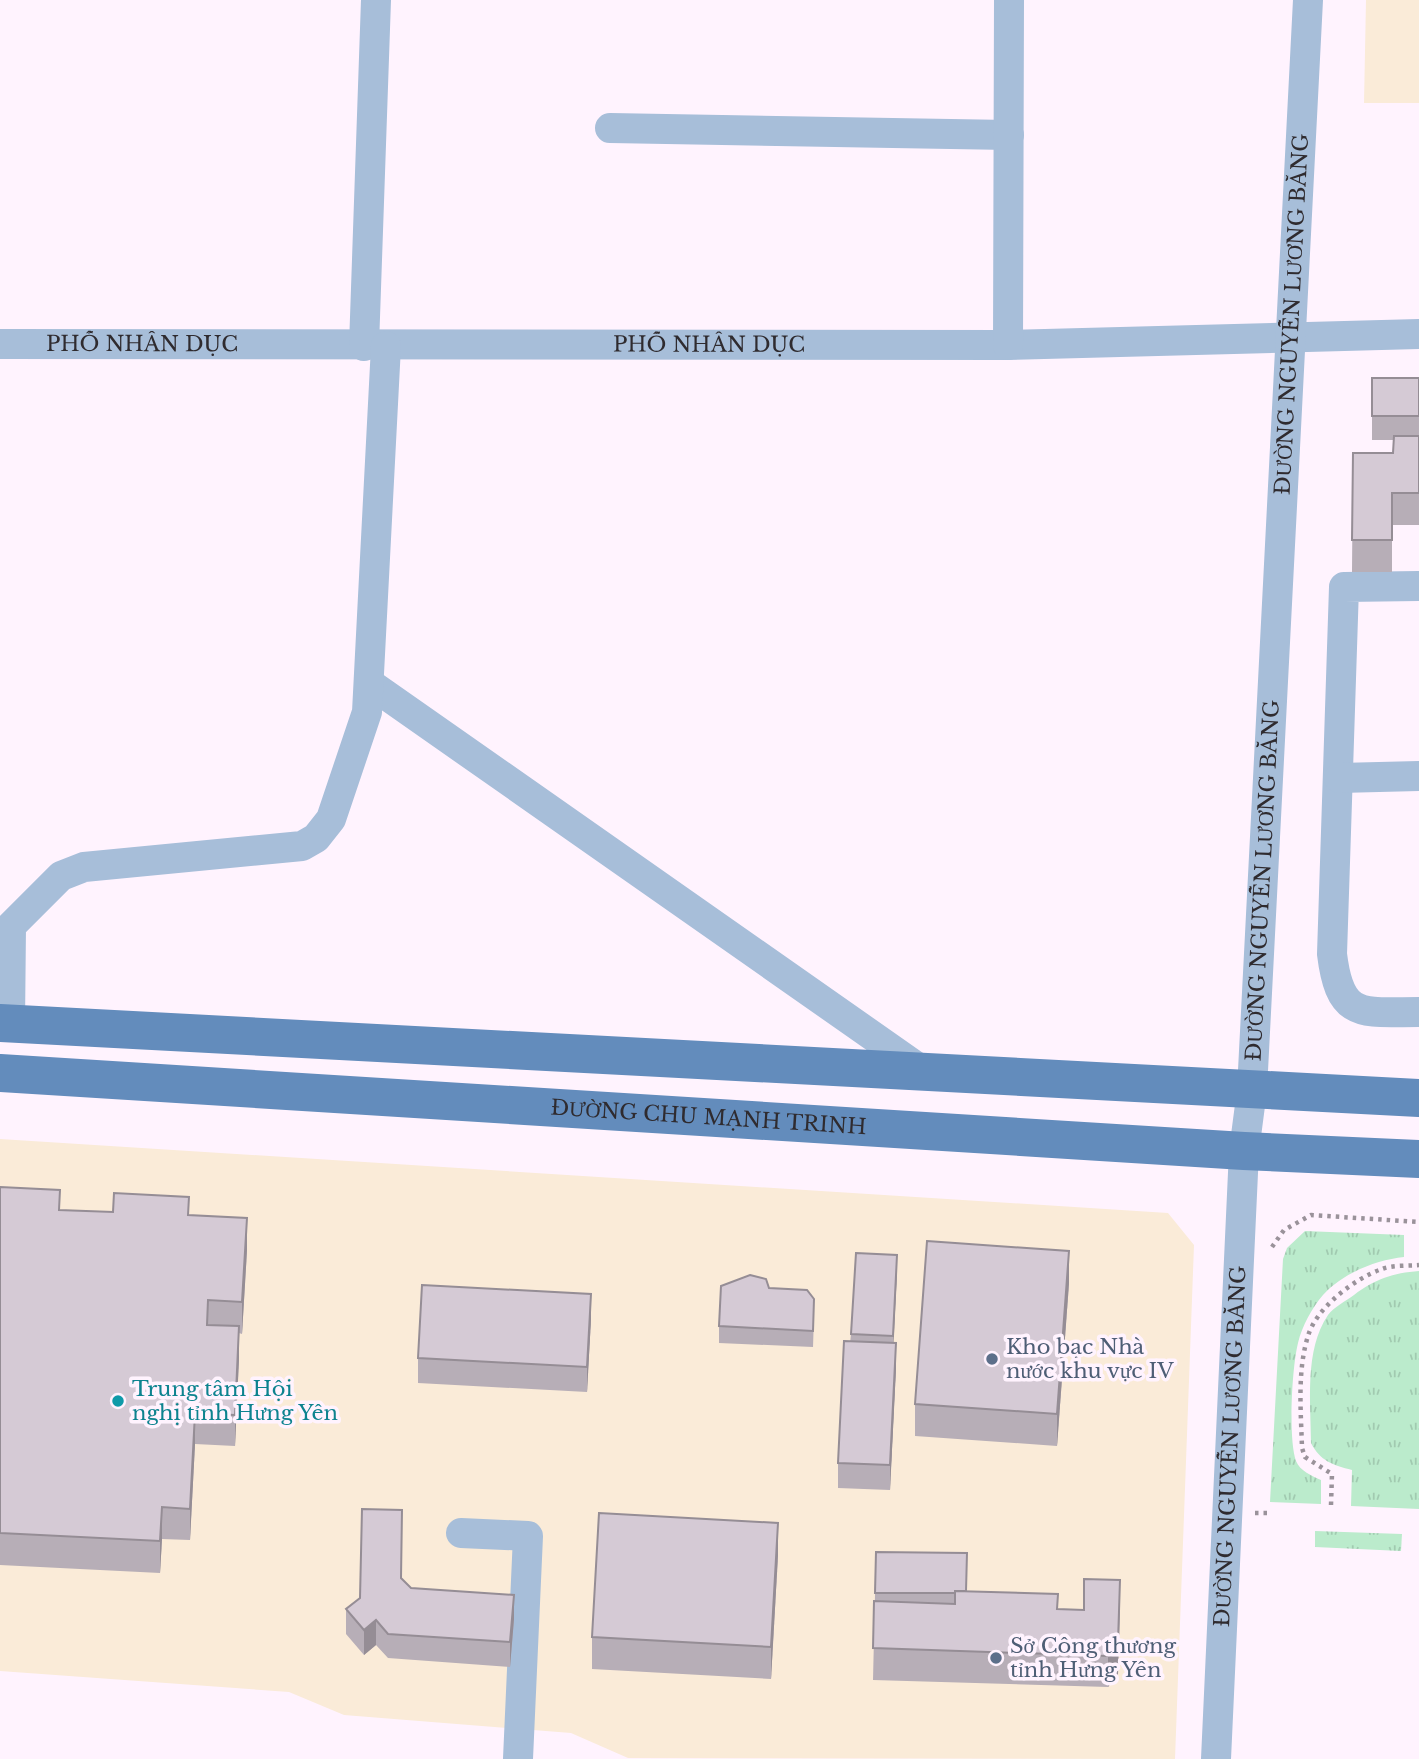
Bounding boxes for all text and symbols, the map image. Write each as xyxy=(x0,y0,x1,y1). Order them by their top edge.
street label: ĐƯỜNG NGUYỄN LƯƠNG BẰNG xyxy=(1270,133,1314,495)
street label: PHỐ NHÂN DỤC xyxy=(46,331,238,357)
street label: PHỐ NHÂN DỤC xyxy=(613,332,805,358)
street label: ĐƯỜNG NGUYỄN LƯƠNG BẰNG xyxy=(1241,699,1285,1062)
street label: ĐƯỜNG CHU MẠNH TRINH xyxy=(550,1095,867,1140)
street label: ĐƯỜNG NGUYỄN LƯƠNG BẰNG xyxy=(1209,1265,1252,1628)
place label: Kho bạc Nhà nước khu vực IV xyxy=(1006,1334,1174,1384)
marker: Kho bạc Nhà nước khu vực IV xyxy=(984,1351,1000,1367)
place label: Trung tâm Hội nghị tỉnh Hưng Yên xyxy=(132,1376,338,1426)
marker: Trung tâm Hội nghị tỉnh Hưng Yên xyxy=(110,1393,126,1409)
place label: Sở Công thương tỉnh Hưng Yên xyxy=(1010,1633,1176,1683)
marker: Sở Công thương tỉnh Hưng Yên xyxy=(988,1650,1004,1666)

